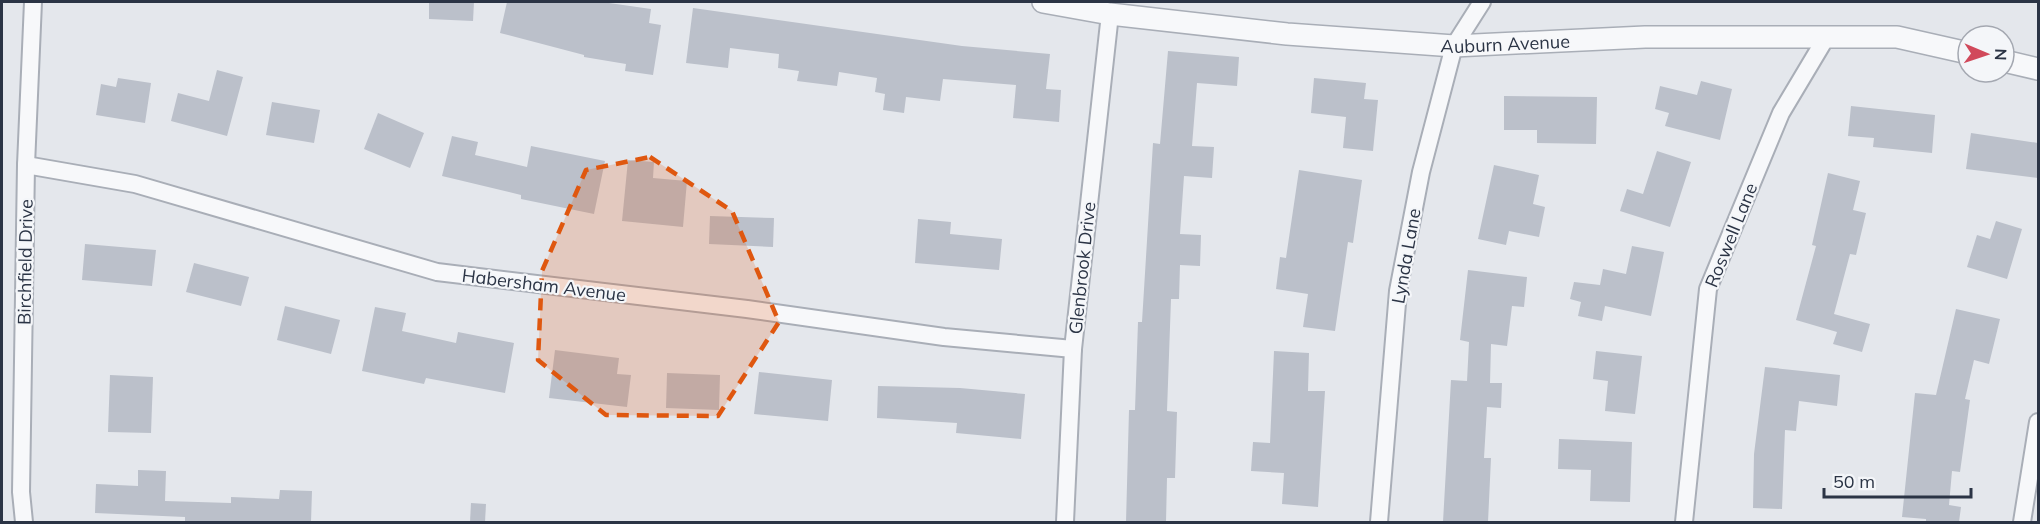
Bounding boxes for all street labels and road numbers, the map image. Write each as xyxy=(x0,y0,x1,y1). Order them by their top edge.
street label: Auburn Avenue xyxy=(1440,29,1570,57)
street label: Roswell Lane xyxy=(1700,179,1762,291)
street label: Birchfield Drive xyxy=(12,199,38,325)
street label: Glenbrook Drive xyxy=(1064,201,1100,335)
street label: Lynda Lane xyxy=(1386,207,1426,305)
street label: Habersham Avenue xyxy=(461,264,627,306)

